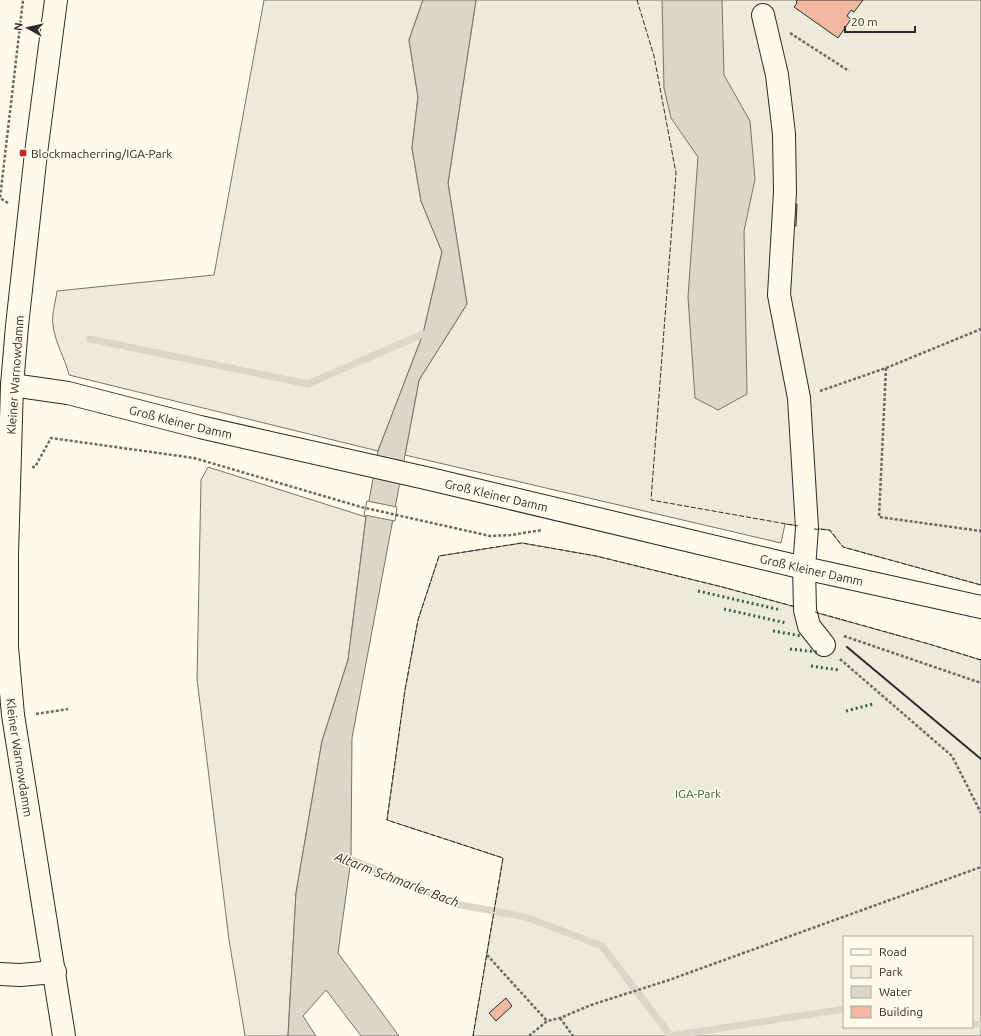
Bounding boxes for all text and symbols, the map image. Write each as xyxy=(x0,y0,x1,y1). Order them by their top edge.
north arrow xyxy=(8,8,48,48)
scale bar xyxy=(845,8,915,34)
text: 20 m xyxy=(851,15,878,28)
text: N xyxy=(12,22,25,32)
place label: Blockmacherring/IGA-Park xyxy=(31,147,172,160)
marker: Blockmacherring/IGA-Park xyxy=(18,148,28,158)
street label: Kleiner Warnowdamm xyxy=(4,315,26,435)
street label: Groß Kleiner Damm xyxy=(128,403,234,441)
street label: Groß Kleiner Damm xyxy=(444,476,549,513)
street label: Groß Kleiner Damm xyxy=(759,551,865,587)
street label: Kleiner Warnowdamm xyxy=(5,698,36,818)
park label: IGA-Park xyxy=(675,787,721,800)
water label: Altarm Schmarler Bach xyxy=(332,848,461,909)
legend xyxy=(843,936,973,1028)
text: Road xyxy=(879,945,907,958)
text: Park xyxy=(879,965,903,978)
text: Water xyxy=(879,985,912,998)
text: Building xyxy=(879,1005,923,1018)

